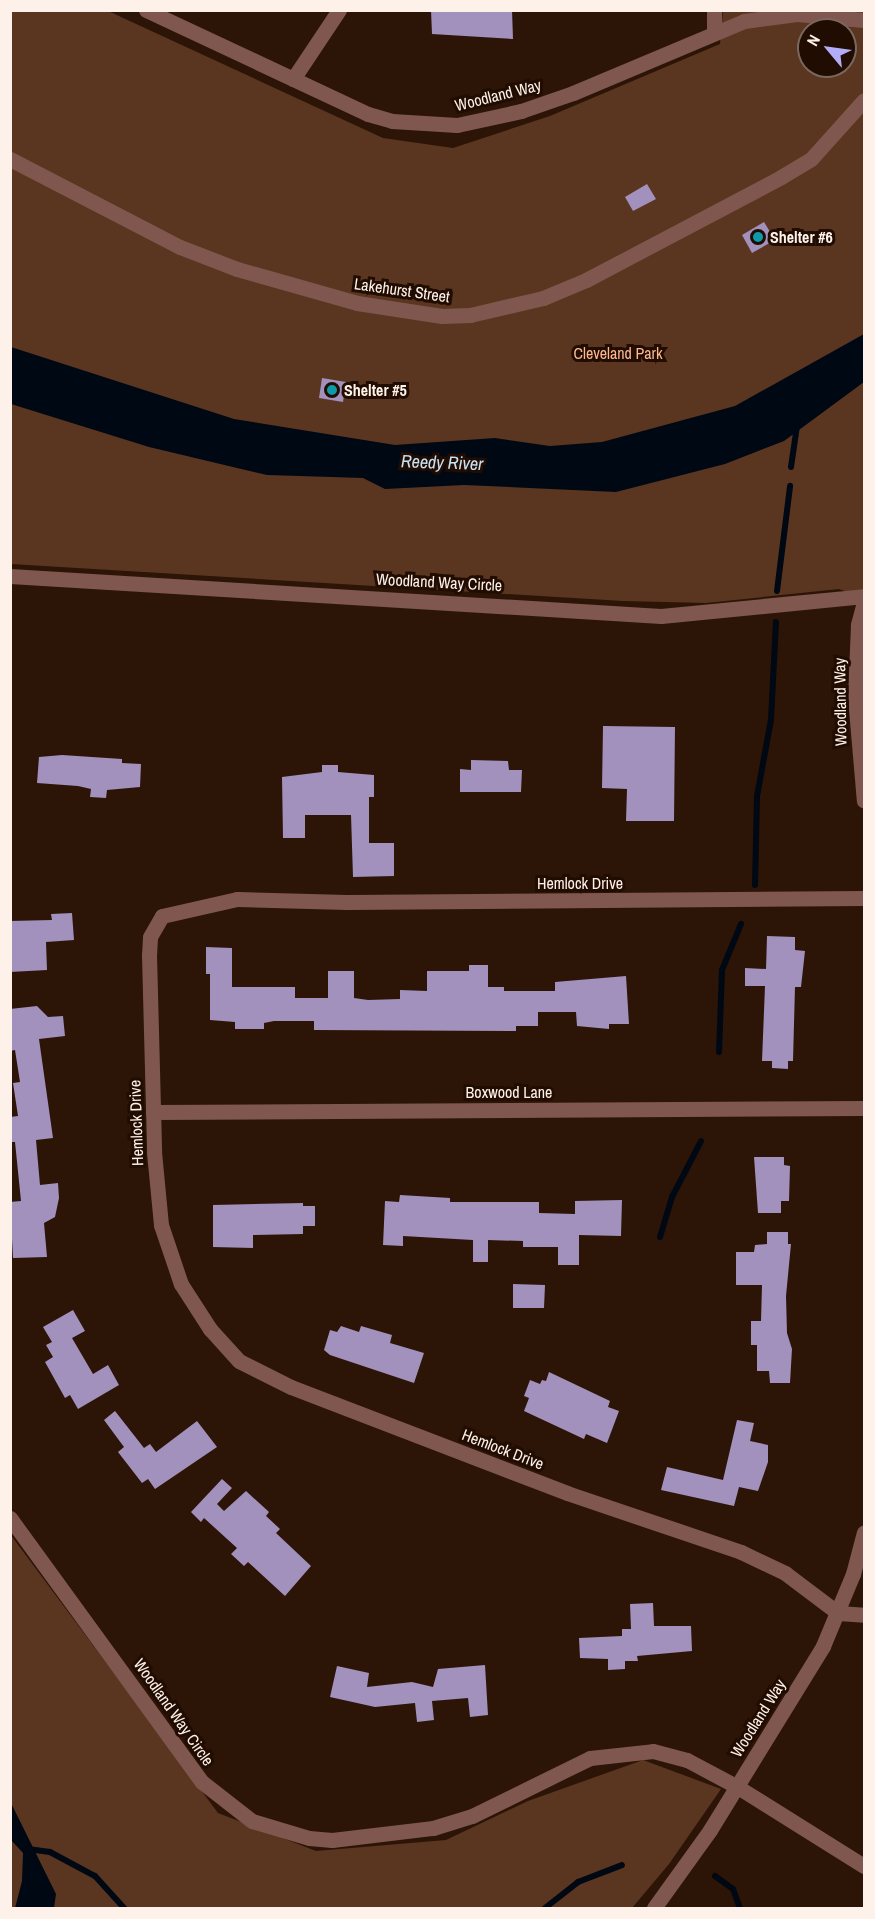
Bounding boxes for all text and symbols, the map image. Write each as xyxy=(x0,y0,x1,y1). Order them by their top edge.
north arrow xyxy=(797,18,857,78)
text: N xyxy=(801,31,825,50)
street label: Woodland Way xyxy=(453,75,543,115)
place label: Shelter #6 xyxy=(770,227,833,247)
marker: Shelter #6 xyxy=(751,230,765,244)
street label: Lakehurst Street xyxy=(353,274,451,306)
park label: Cleveland Park xyxy=(574,343,662,363)
place label: Shelter #5 xyxy=(344,380,407,400)
marker: Shelter #5 xyxy=(325,383,339,397)
water label: Reedy River xyxy=(401,451,483,475)
street label: Woodland Way Circle xyxy=(376,569,502,595)
street label: Woodland Way xyxy=(830,658,850,746)
street label: Hemlock Drive xyxy=(537,873,623,893)
street label: Hemlock Drive xyxy=(125,1080,147,1166)
street label: Boxwood Lane xyxy=(466,1082,552,1102)
street label: Hemlock Drive xyxy=(459,1425,547,1473)
street label: Woodland Way Circle xyxy=(130,1655,218,1769)
street label: Woodland Way xyxy=(726,1675,790,1761)

